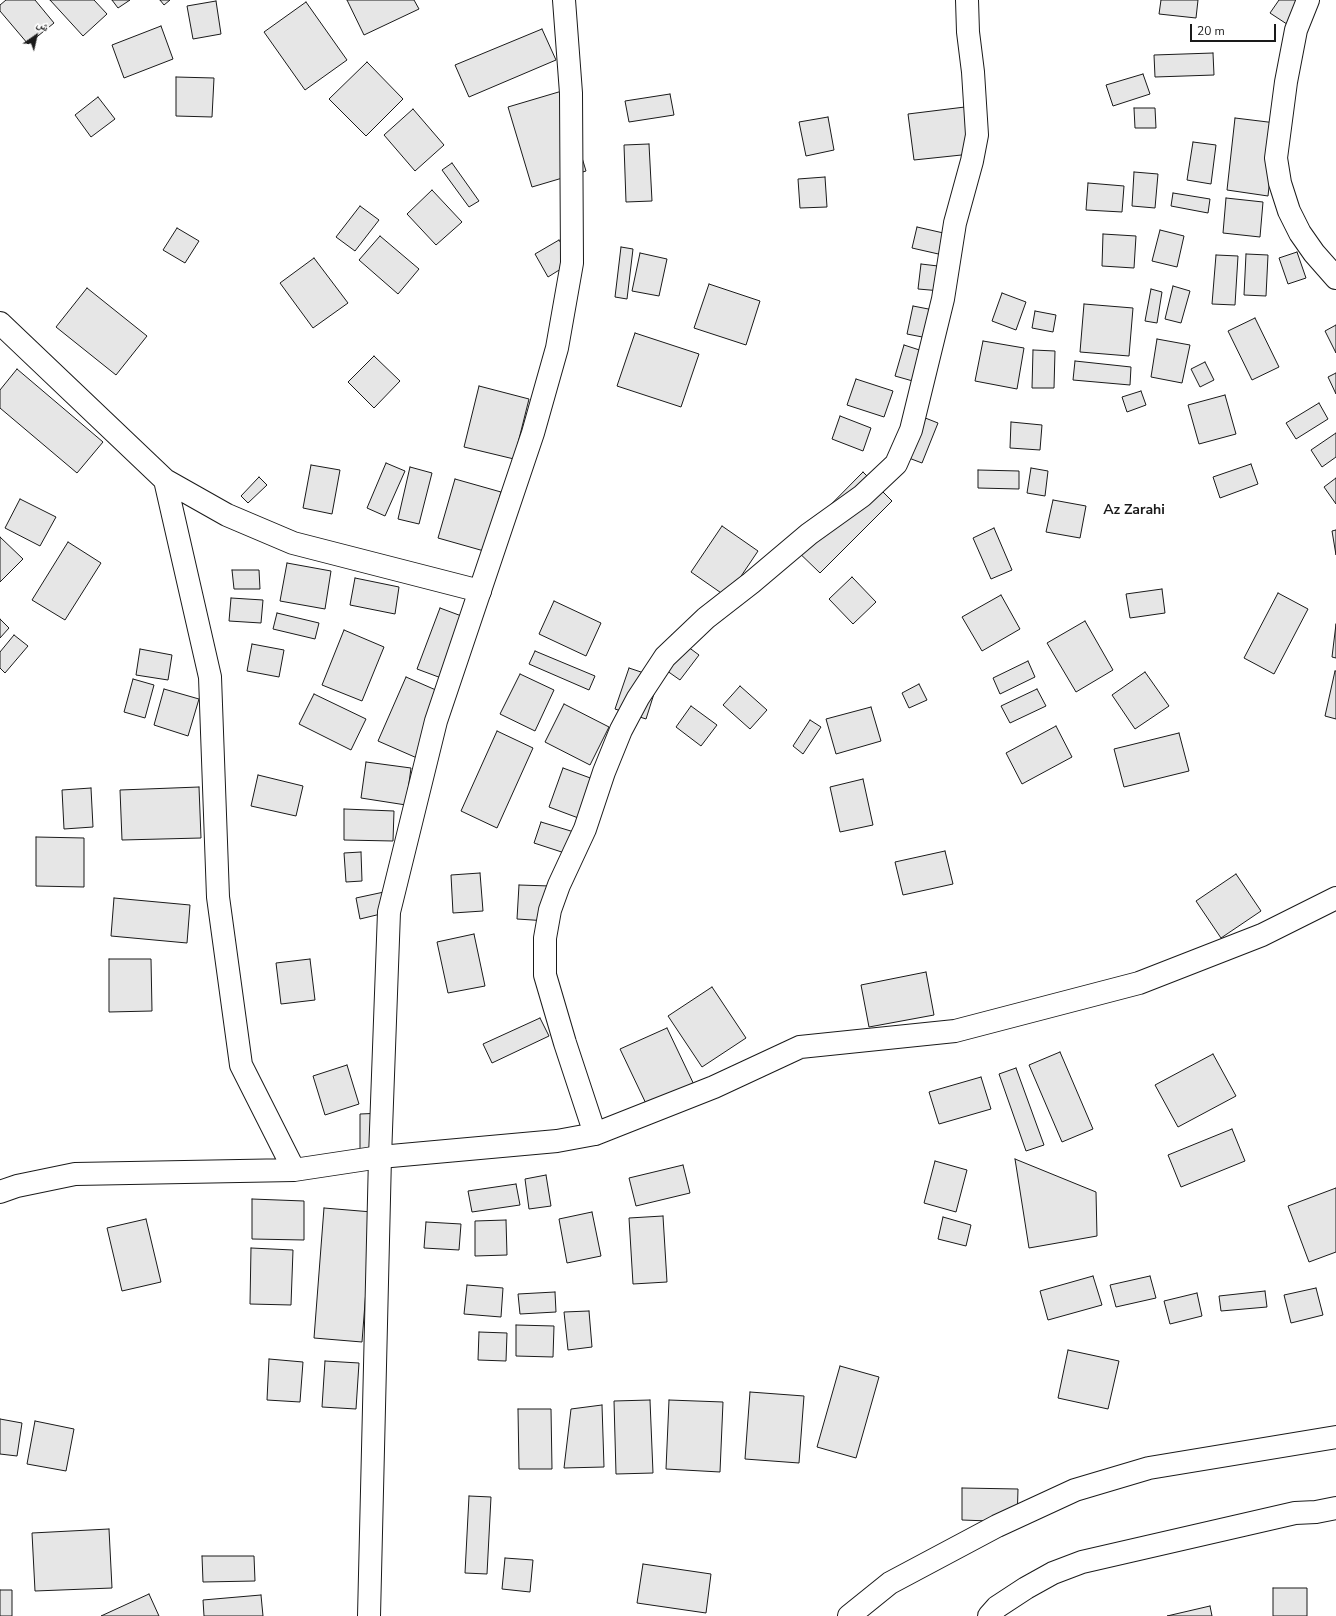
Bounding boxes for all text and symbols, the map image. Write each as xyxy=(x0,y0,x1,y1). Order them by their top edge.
north arrow xyxy=(16,16,56,56)
text: ش xyxy=(34,16,52,35)
scale bar xyxy=(1192,16,1278,42)
text: 20 m xyxy=(1197,23,1225,39)
district label: Az Zarahi xyxy=(1103,503,1165,519)

